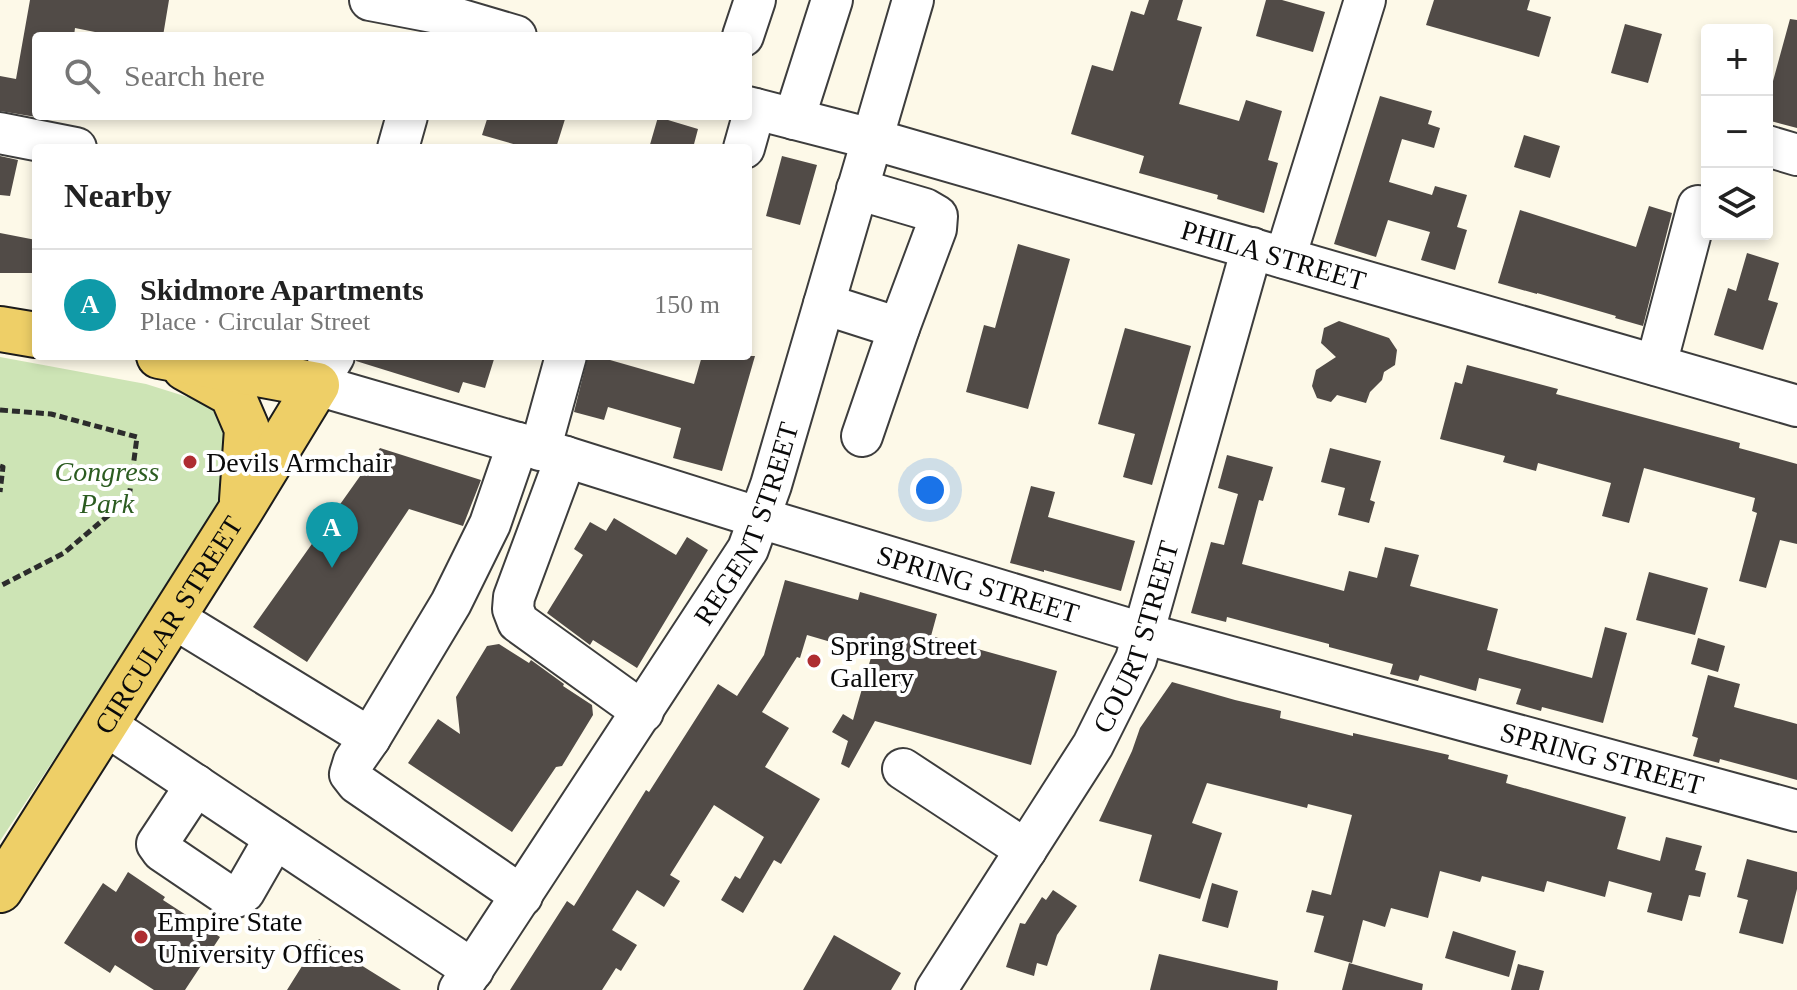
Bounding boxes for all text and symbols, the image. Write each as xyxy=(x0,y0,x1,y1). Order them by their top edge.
map controls xyxy=(1701,24,1773,240)
button: + xyxy=(1701,24,1773,96)
search box xyxy=(32,32,752,120)
icon: search xyxy=(60,54,104,98)
text: Search here xyxy=(124,59,265,92)
button: − xyxy=(1701,96,1773,168)
button: layers xyxy=(1701,168,1773,240)
text: Nearby xyxy=(64,177,172,214)
street label: PHILA STREET xyxy=(1178,214,1369,296)
text: Skidmore Apartments xyxy=(140,273,424,306)
text: A xyxy=(81,290,99,319)
text: 150 m xyxy=(654,290,720,319)
text: Place · Circular Street xyxy=(140,307,370,336)
street label: REGENT STREET xyxy=(687,419,804,630)
place label: Devils Armchair xyxy=(206,447,393,478)
marker: Devils Armchair xyxy=(181,453,199,471)
park label: Congress Park xyxy=(55,456,159,519)
your location xyxy=(910,470,950,510)
pin: A xyxy=(306,502,358,568)
street label: CIRCULAR STREET xyxy=(88,510,248,739)
street label: COURT STREET xyxy=(1086,537,1184,738)
street label: SPRING STREET xyxy=(873,539,1083,629)
place label: Spring Street Gallery xyxy=(830,630,977,693)
marker: Spring Street Gallery xyxy=(805,652,823,670)
street label: SPRING STREET xyxy=(1497,716,1707,800)
place label: Empire State University Offices xyxy=(157,906,364,969)
marker: Empire State University Offices xyxy=(132,928,150,946)

